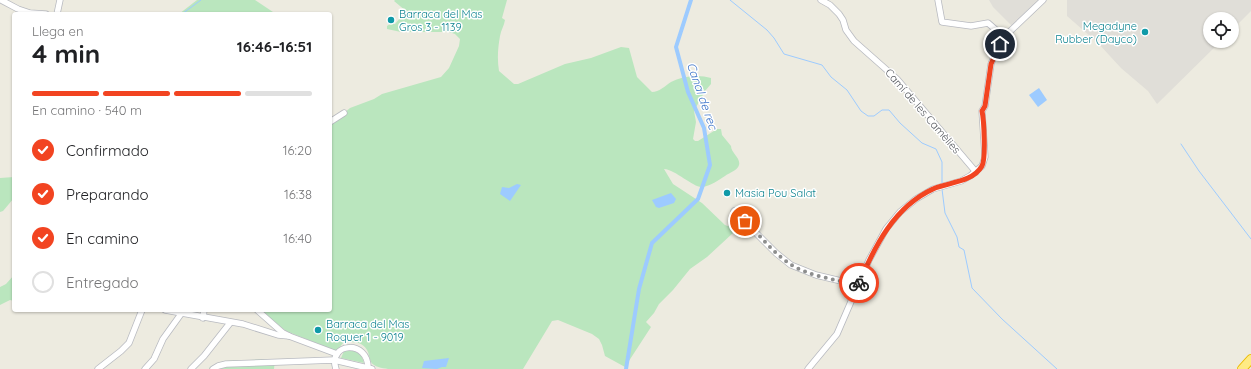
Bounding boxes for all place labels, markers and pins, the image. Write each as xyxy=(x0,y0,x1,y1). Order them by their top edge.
place label: Barraca del Mas Gros 3 - 1139 xyxy=(399,7,483,34)
marker: Barraca del Mas Gros 3 - 1139 xyxy=(386,15,396,25)
place label: Megadyne Rubber (Dayco) xyxy=(1055,19,1137,46)
pin xyxy=(983,27,1017,61)
marker: Megadyne Rubber (Dayco) xyxy=(1140,27,1150,37)
place label: Masia Pou Salat xyxy=(735,186,816,200)
marker: Masia Pou Salat xyxy=(722,188,732,198)
pin xyxy=(728,204,762,238)
place label: Barraca del Mas Roquer 1 - 9019 xyxy=(326,317,410,344)
marker: Barraca del Mas Roquer 1 - 9019 xyxy=(313,325,323,335)

